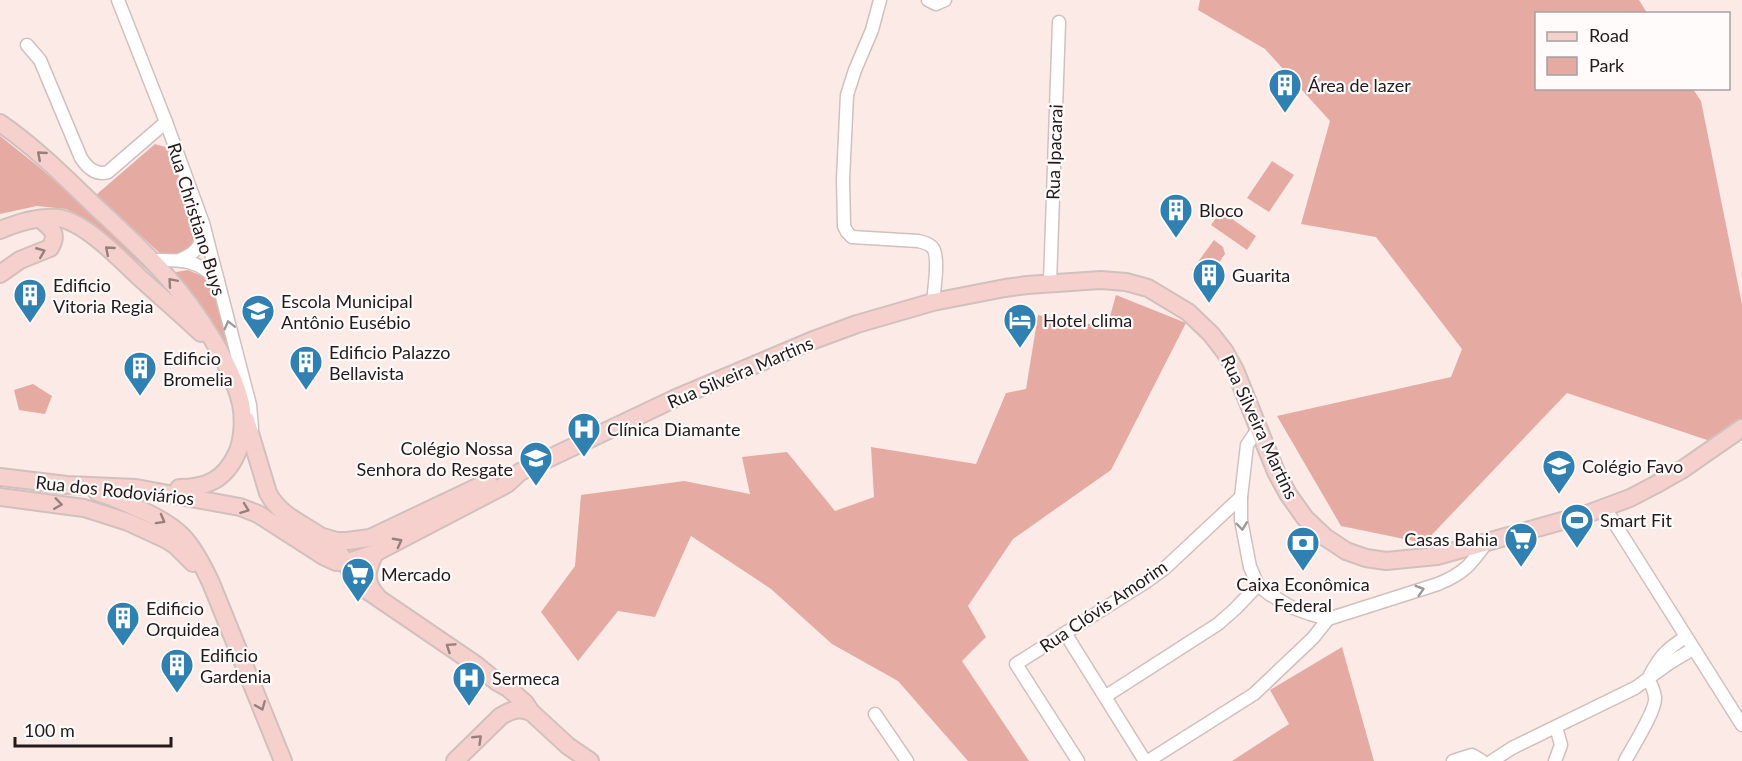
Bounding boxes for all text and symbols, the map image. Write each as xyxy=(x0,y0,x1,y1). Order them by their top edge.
legend xyxy=(1535,12,1730,90)
text: Road xyxy=(1589,24,1629,46)
text: Park xyxy=(1589,54,1625,76)
building icon: Área de lazer xyxy=(1267,67,1303,114)
place label: Área de lazer xyxy=(1308,74,1411,96)
street label: Rua Ipacarai xyxy=(1041,104,1067,200)
street label: Rua Christiano Buys xyxy=(163,140,231,298)
one-way arrow xyxy=(37,151,47,162)
building icon: Bloco xyxy=(1158,192,1194,239)
place label: Bloco xyxy=(1199,199,1244,221)
one-way arrow xyxy=(105,246,116,257)
one-way arrow xyxy=(34,247,45,259)
building icon: Guarita xyxy=(1191,257,1227,304)
place label: Guarita xyxy=(1232,264,1290,286)
place label: Edificio Vitoria Regia xyxy=(53,274,153,317)
building icon: Edificio Vitoria Regia xyxy=(12,277,48,324)
one-way arrow xyxy=(168,278,179,289)
place label: Escola Municipal Antônio Eusébio xyxy=(281,290,413,333)
school or university icon: Escola Municipal Antônio Eusébio xyxy=(240,293,276,340)
hotel icon: Hotel clima xyxy=(1002,302,1038,349)
place label: Hotel clima xyxy=(1043,309,1132,331)
one-way arrow xyxy=(224,320,237,330)
street label: Rua Silveira Martins xyxy=(664,331,816,413)
place label: Edificio Palazzo Bellavista xyxy=(329,341,450,384)
building icon: Edificio Palazzo Bellavista xyxy=(288,344,324,391)
place label: Edificio Bromelia xyxy=(163,347,233,390)
building icon: Edificio Bromelia xyxy=(122,350,158,397)
street label: Rua Silveira Martins xyxy=(1217,351,1303,503)
hospital icon: Clínica Diamante xyxy=(566,411,602,458)
place label: Clínica Diamante xyxy=(607,418,740,440)
place label: Colégio Nossa Senhora do Resgate xyxy=(357,437,513,480)
school or university icon: Colégio Nossa Senhora do Resgate xyxy=(518,440,554,487)
school or university icon: Colégio Favo xyxy=(1541,448,1577,495)
place label: Colégio Favo xyxy=(1582,455,1683,477)
street label: Rua dos Rodoviários xyxy=(35,471,196,509)
one-way arrow xyxy=(53,497,63,509)
one-way arrow xyxy=(239,502,250,515)
sports icon: Smart Fit xyxy=(1559,502,1595,549)
place label: Smart Fit xyxy=(1600,509,1672,531)
one-way arrow xyxy=(155,512,165,524)
one-way arrow xyxy=(1236,521,1248,531)
supermarket icon: Casas Bahia xyxy=(1503,521,1539,568)
bank icon: Caixa Econômica Federal xyxy=(1285,525,1321,572)
place label: Casas Bahia xyxy=(1404,528,1498,550)
one-way arrow xyxy=(391,538,402,549)
street label: Rua Clóvis Amorim xyxy=(1035,555,1171,657)
supermarket icon: Mercado xyxy=(340,556,376,603)
place label: Mercado xyxy=(381,563,451,585)
place label: Caixa Econômica Federal xyxy=(1236,573,1370,616)
one-way arrow xyxy=(1414,585,1425,597)
place label: Edificio Orquidea xyxy=(146,597,219,640)
building icon: Edificio Orquidea xyxy=(105,600,141,647)
one-way arrow xyxy=(446,643,457,654)
place label: Edificio Gardenia xyxy=(200,644,271,687)
building icon: Edificio Gardenia xyxy=(159,647,195,694)
hospital icon: Sermeca xyxy=(451,660,487,707)
place label: Sermeca xyxy=(492,667,560,689)
one-way arrow xyxy=(254,700,266,711)
scale bar xyxy=(15,710,171,748)
text: 100 m xyxy=(24,719,75,741)
one-way arrow xyxy=(470,735,481,746)

